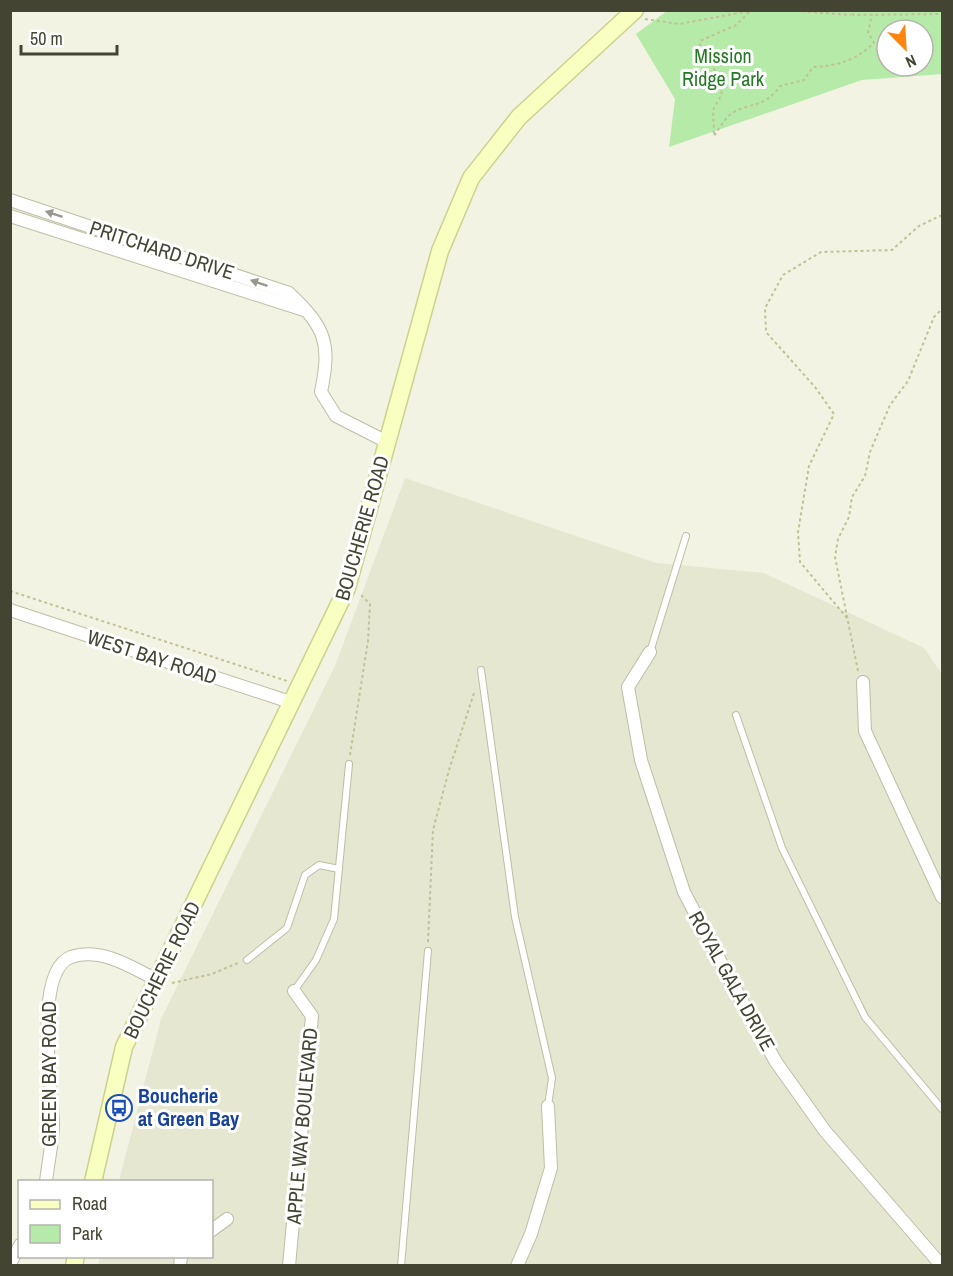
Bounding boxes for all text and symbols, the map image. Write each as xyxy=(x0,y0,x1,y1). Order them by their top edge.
scale bar xyxy=(21,18,117,56)
north arrow xyxy=(875,18,935,78)
text: 50 m xyxy=(30,26,63,51)
park label: Mission Ridge Park xyxy=(682,42,765,92)
text: N xyxy=(902,50,920,74)
one-way arrow xyxy=(45,209,63,218)
street label: PRITCHARD DRIVE xyxy=(86,213,238,286)
one-way arrow xyxy=(250,277,268,287)
street label: BOUCHERIE ROAD xyxy=(328,452,395,603)
street label: WEST BAY ROAD xyxy=(84,623,221,690)
street label: BOUCHERIE ROAD xyxy=(117,897,206,1043)
street label: ROYAL GALA DRIVE xyxy=(683,906,782,1055)
street label: GREEN BAY ROAD xyxy=(35,1001,62,1147)
street label: APPLE WAY BOULEVARD xyxy=(279,1027,324,1226)
place label: Boucherie at Green Bay xyxy=(138,1082,240,1132)
bus stop icon: Boucherie at Green Bay xyxy=(104,1093,134,1123)
legend xyxy=(18,1180,213,1258)
text: Road xyxy=(72,1191,107,1216)
text: Park xyxy=(72,1221,103,1246)

